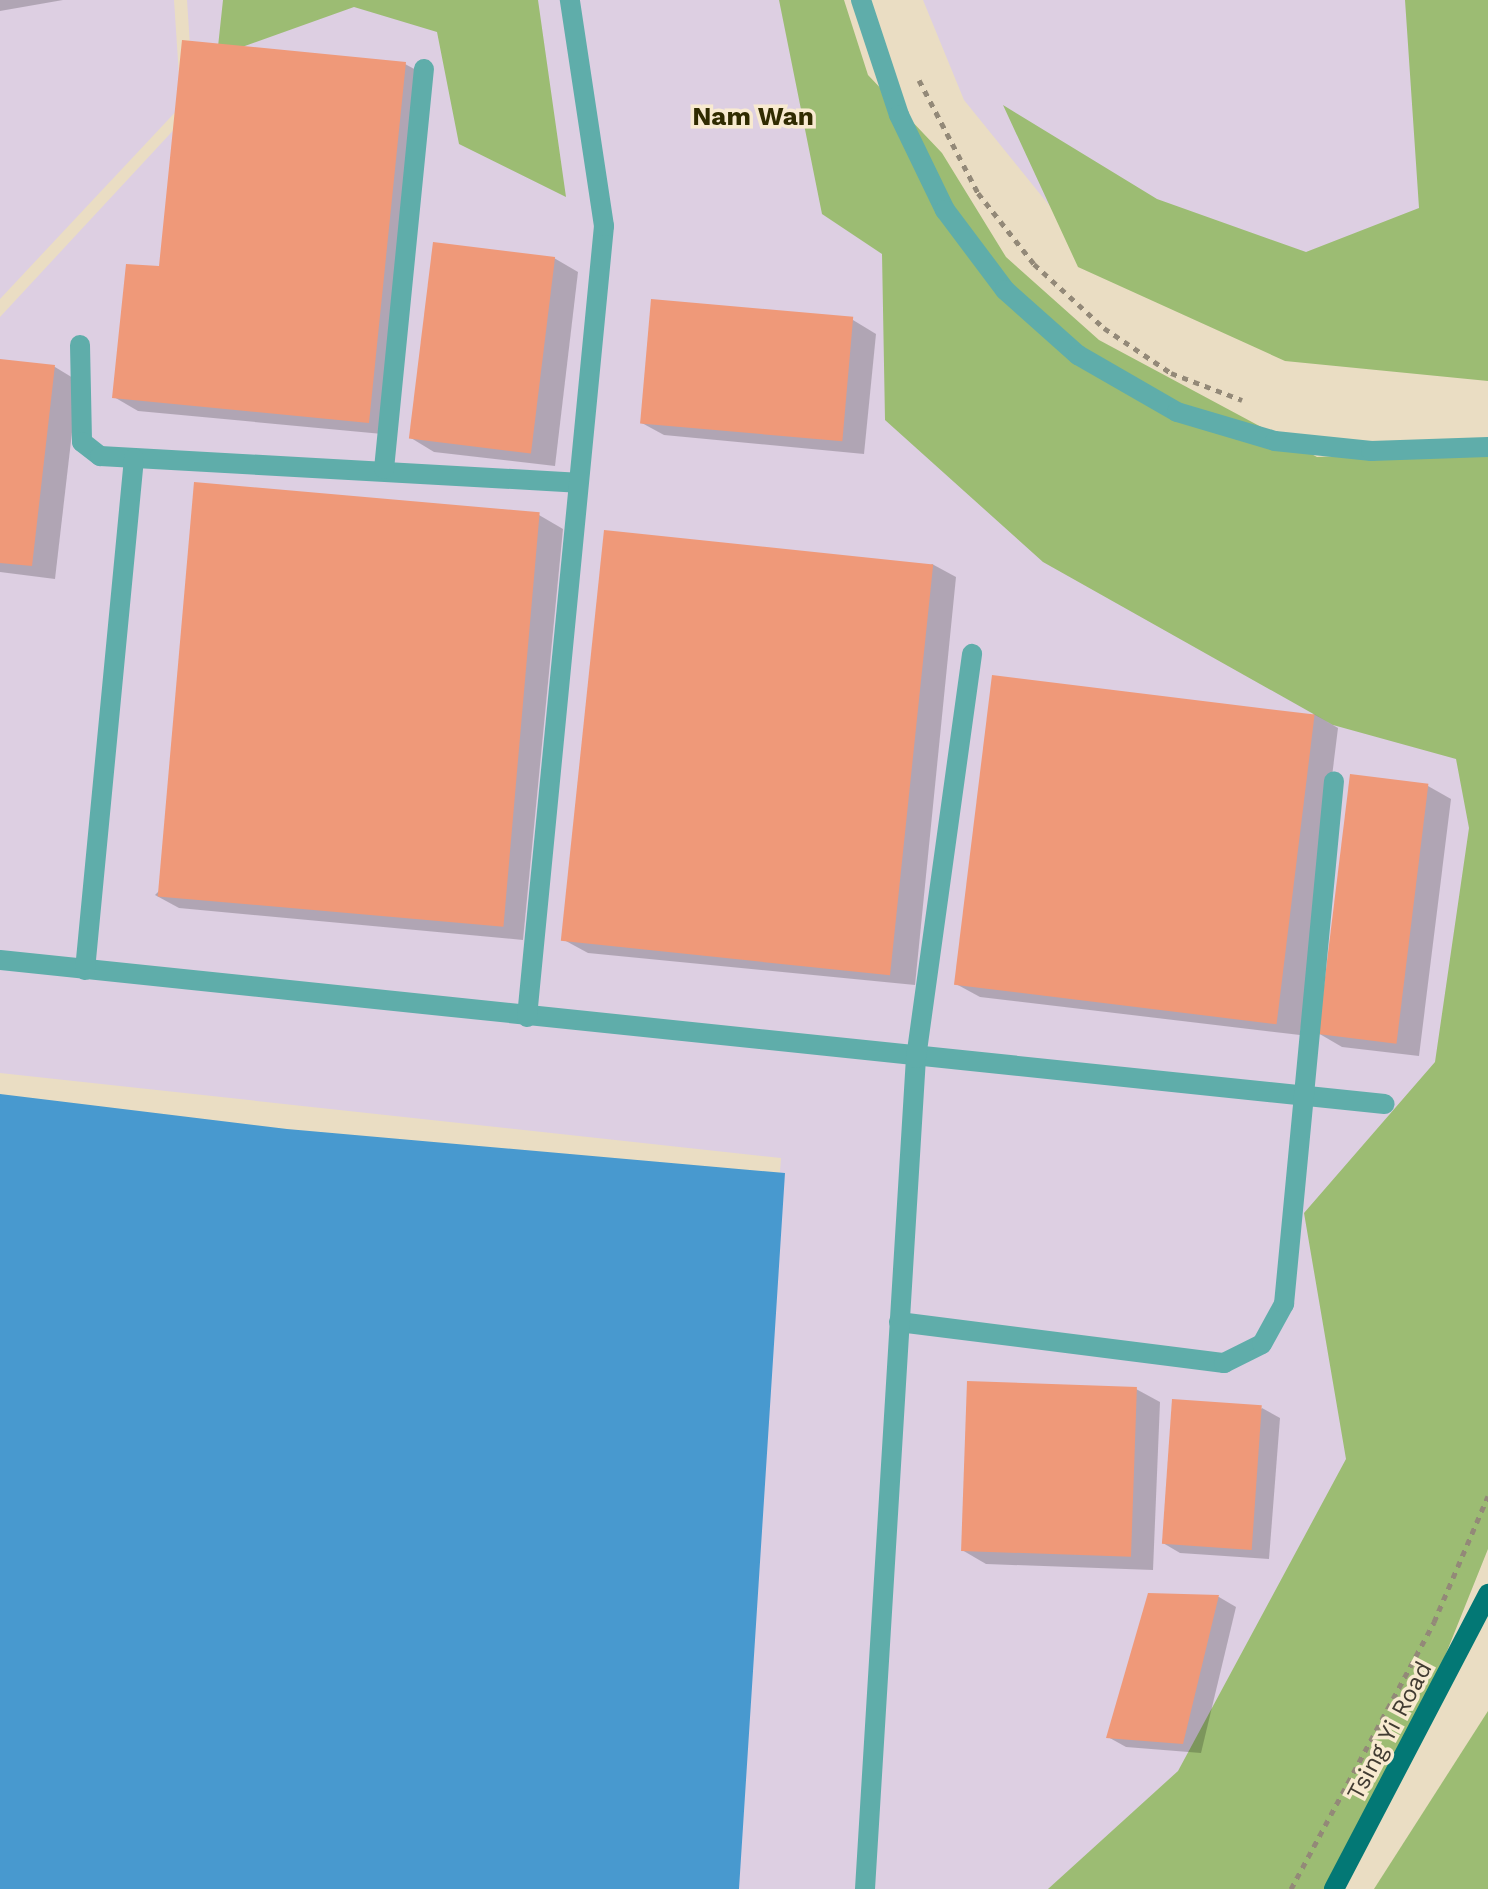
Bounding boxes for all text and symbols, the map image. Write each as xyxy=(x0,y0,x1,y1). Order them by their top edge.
district label: Nam Wan xyxy=(692,101,814,133)
street label: Tsing Yi Road xyxy=(1341,1656,1439,1806)

